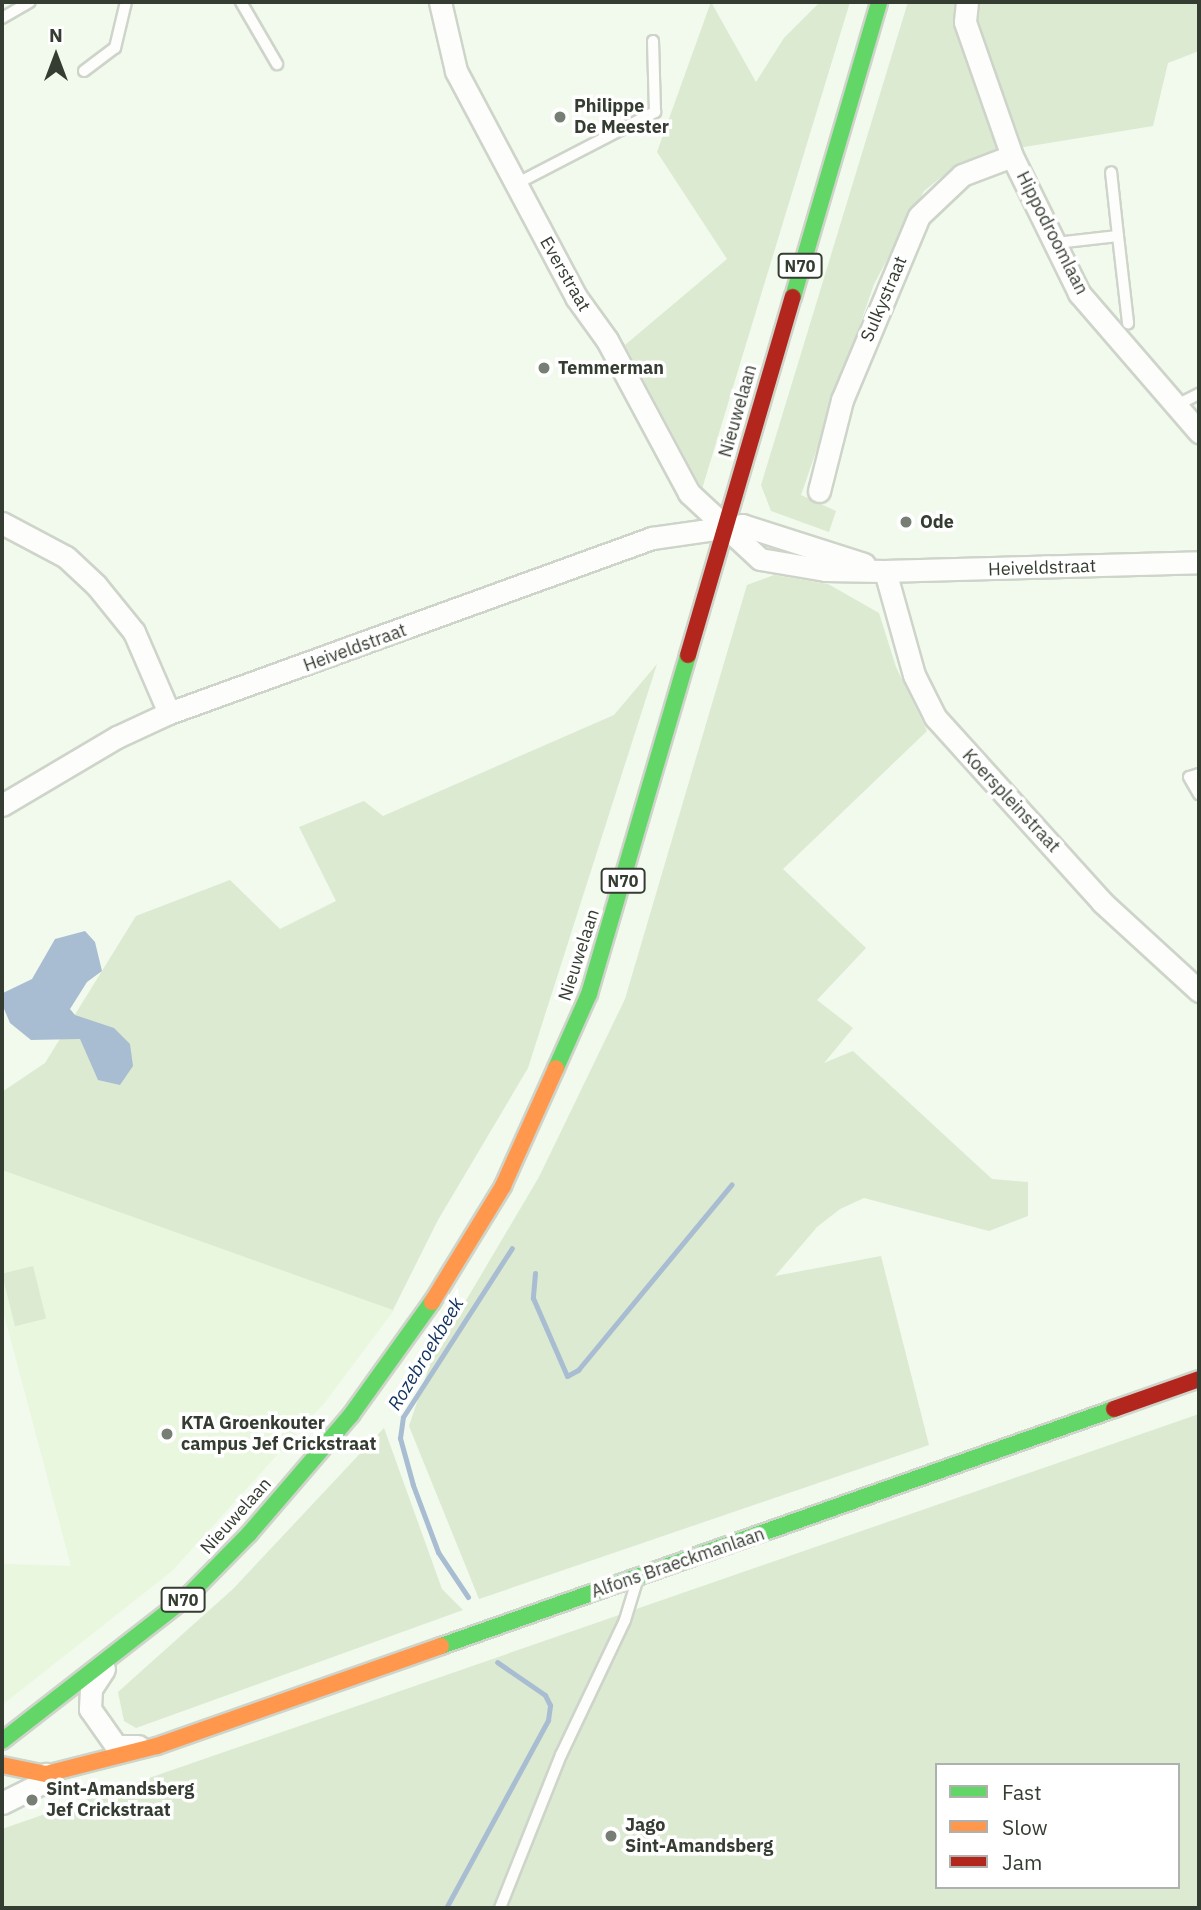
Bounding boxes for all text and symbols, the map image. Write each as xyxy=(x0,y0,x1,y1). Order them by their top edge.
north arrow xyxy=(21,21,91,91)
text: N xyxy=(49,23,63,47)
place label: Philippe De Meester xyxy=(574,96,669,138)
marker: Philippe De Meester xyxy=(552,109,568,125)
street label: Hippodroomlaan xyxy=(1012,168,1092,298)
street label: Everstraat xyxy=(535,233,595,315)
street label: Sulkystraat xyxy=(856,253,912,345)
road number: N70 xyxy=(777,254,823,278)
place label: Temmerman xyxy=(558,357,664,379)
marker: Temmerman xyxy=(536,360,552,376)
street label: Nieuwelaan xyxy=(714,362,762,460)
place label: Ode xyxy=(920,511,954,533)
marker: Ode xyxy=(898,514,914,530)
street label: Heiveldstraat xyxy=(988,555,1096,581)
street label: Heiveldstraat xyxy=(301,619,409,677)
street label: Koerspleinstraat xyxy=(958,745,1064,857)
road number: N70 xyxy=(600,868,646,894)
street label: Nieuwelaan xyxy=(554,906,604,1004)
water label: Rozebroekbeek xyxy=(383,1293,469,1415)
place label: KTA Groenkouter campus Jef Crickstraat xyxy=(181,1413,376,1456)
marker: KTA Groenkouter campus Jef Crickstraat xyxy=(159,1426,175,1442)
street label: Nieuwelaan xyxy=(196,1473,276,1559)
street label: Alfons Braeckmanlaan xyxy=(589,1523,767,1603)
road number: N70 xyxy=(160,1588,206,1612)
legend xyxy=(935,1763,1180,1889)
text: Fast xyxy=(1002,1778,1042,1806)
place label: Sint-Amandsberg Jef Crickstraat xyxy=(46,1779,194,1822)
marker: Sint-Amandsberg Jef Crickstraat xyxy=(24,1792,40,1808)
text: Slow xyxy=(1002,1813,1048,1841)
place label: Jago Sint-Amandsberg xyxy=(625,1815,773,1857)
marker: Jago Sint-Amandsberg xyxy=(603,1828,619,1844)
text: Jam xyxy=(1002,1848,1042,1876)

